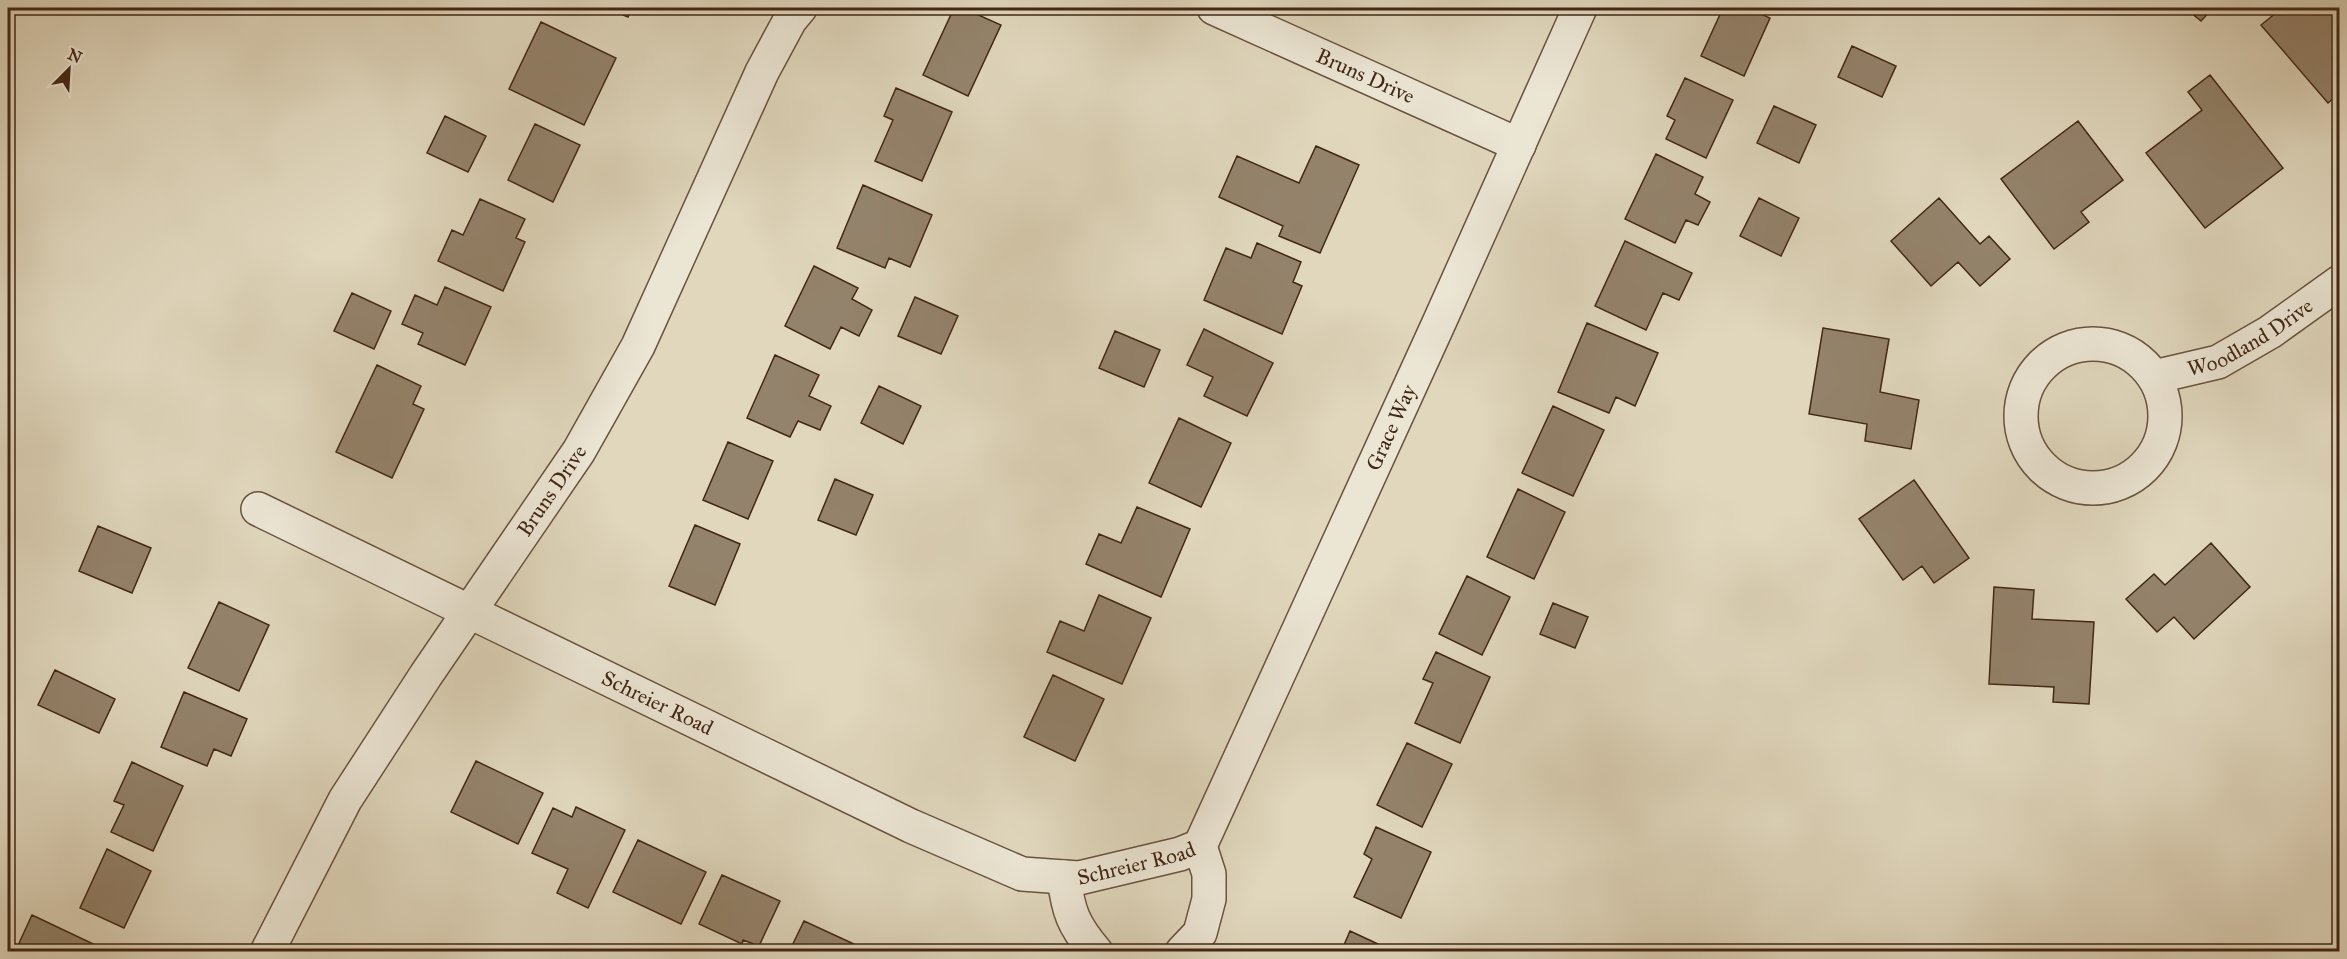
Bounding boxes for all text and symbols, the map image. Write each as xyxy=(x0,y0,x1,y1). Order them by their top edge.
north arrow xyxy=(39,39,99,99)
street label: Bruns Drive xyxy=(1312,43,1419,110)
text: N xyxy=(65,44,85,67)
street label: Woodland Drive xyxy=(2185,292,2318,382)
street label: Grace Way xyxy=(1360,379,1422,475)
street label: Bruns Drive xyxy=(512,440,593,541)
street label: Schreier Road xyxy=(597,665,718,741)
street label: Schreier Road xyxy=(1075,836,1200,891)

